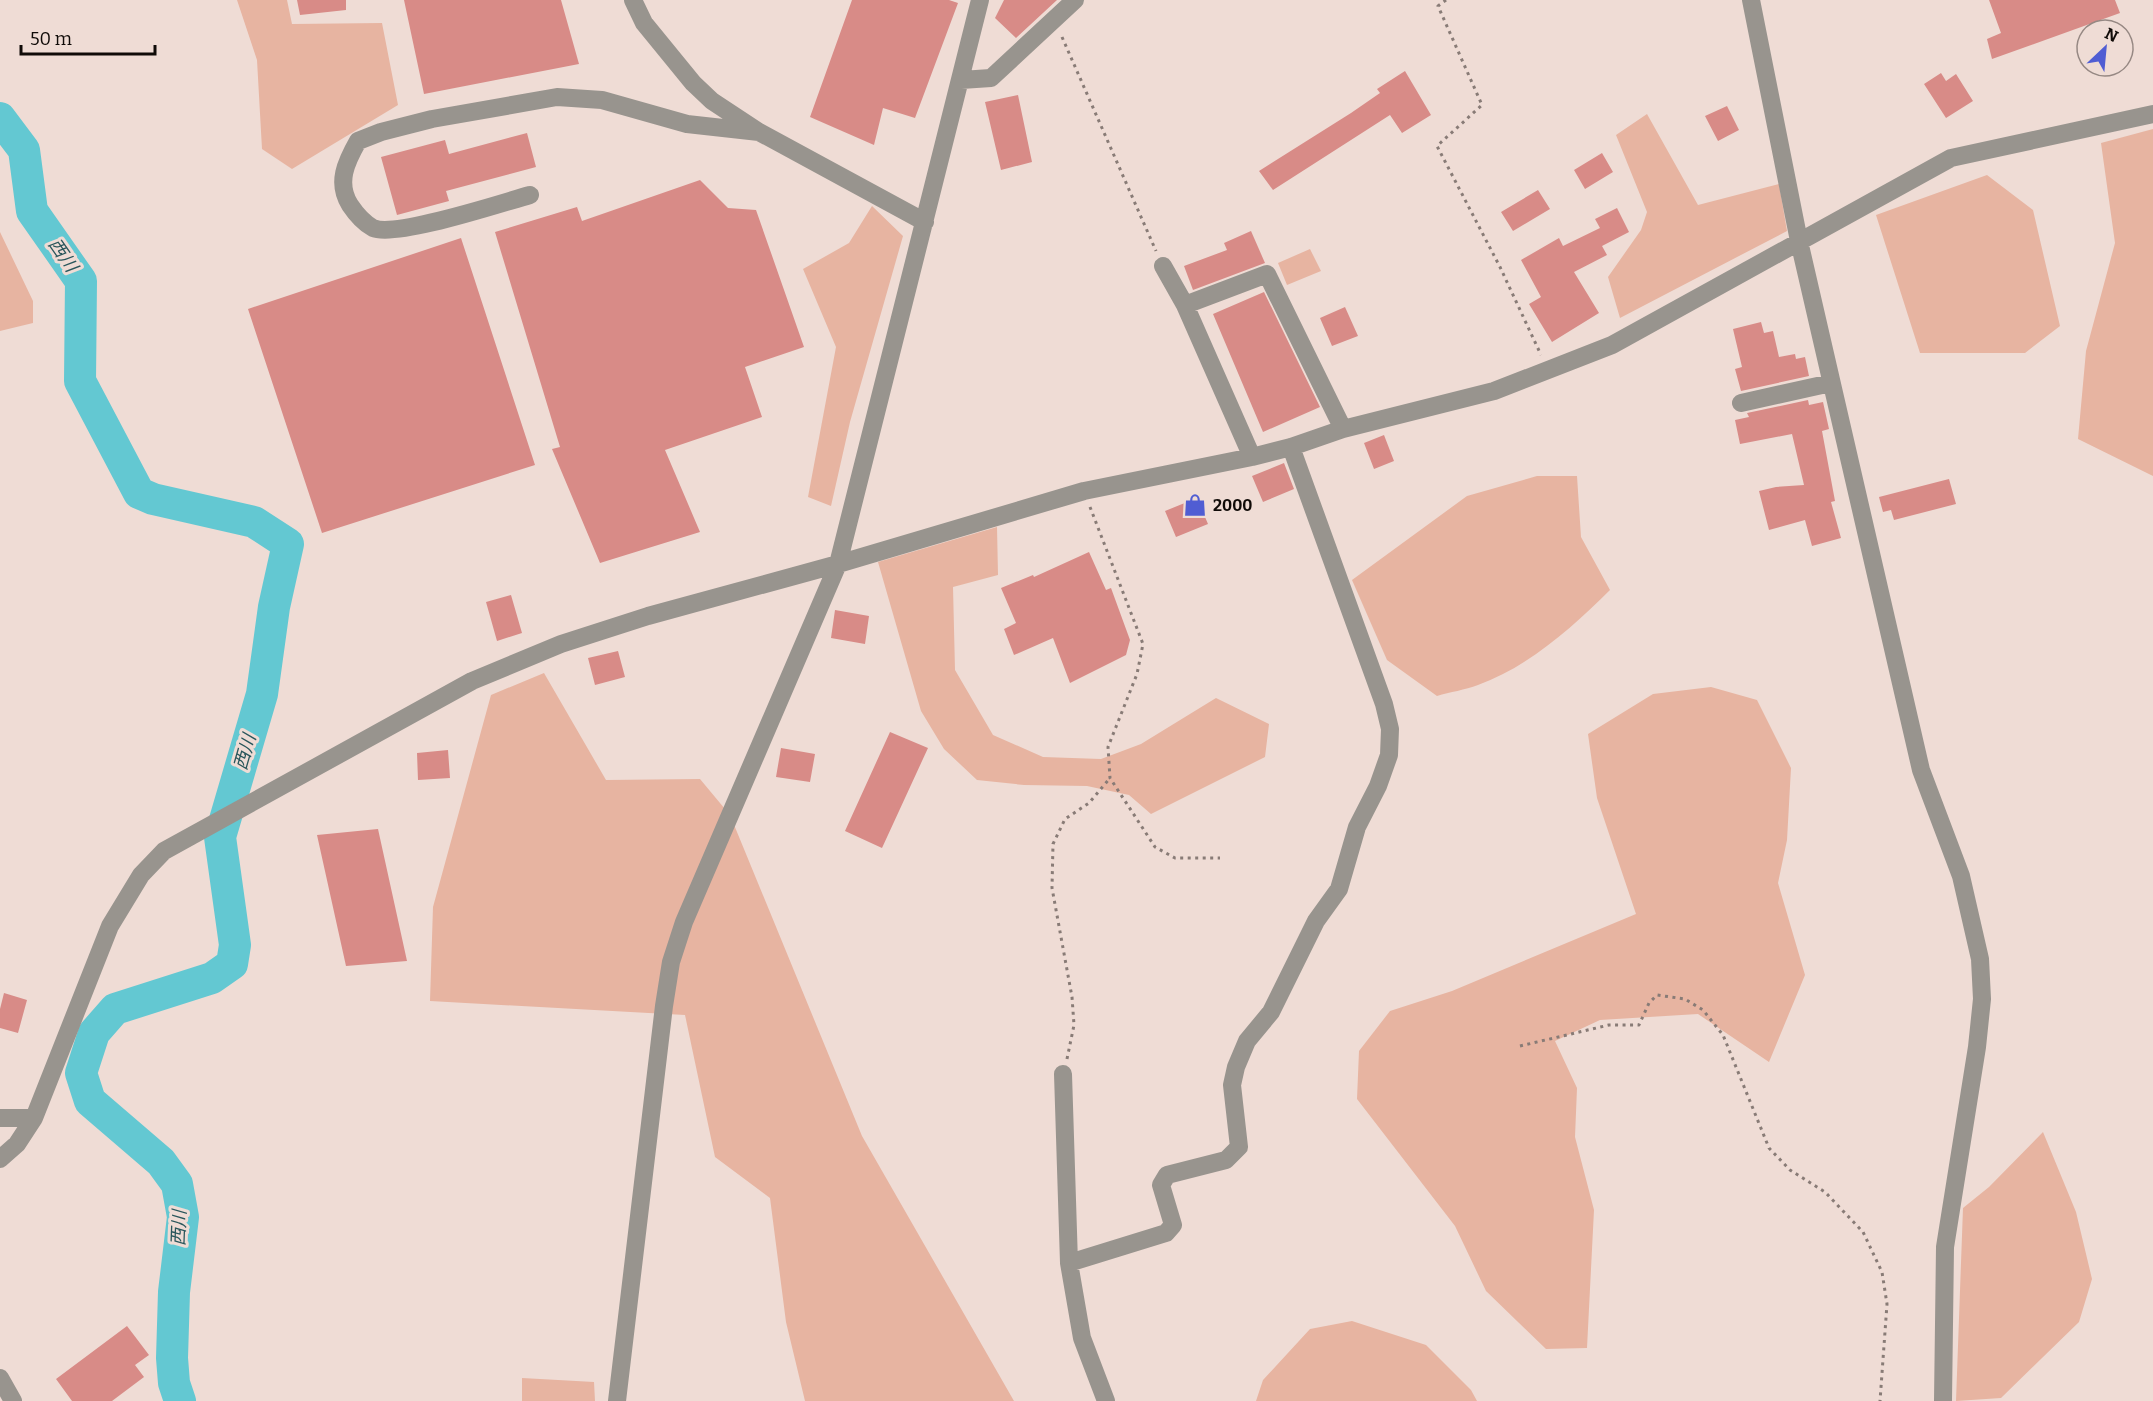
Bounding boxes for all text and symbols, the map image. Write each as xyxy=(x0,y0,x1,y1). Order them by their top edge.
scale bar xyxy=(21,18,154,56)
north arrow xyxy=(2075,18,2135,78)
text: N xyxy=(2102,24,2121,46)
text: 50 m xyxy=(30,28,72,50)
water label: 西川 xyxy=(44,234,83,278)
shop icon: 2000 xyxy=(1182,492,1208,518)
place label: 2000 xyxy=(1213,496,1253,515)
water label: 西川 xyxy=(229,730,261,772)
water label: 西川 xyxy=(167,1208,191,1246)

